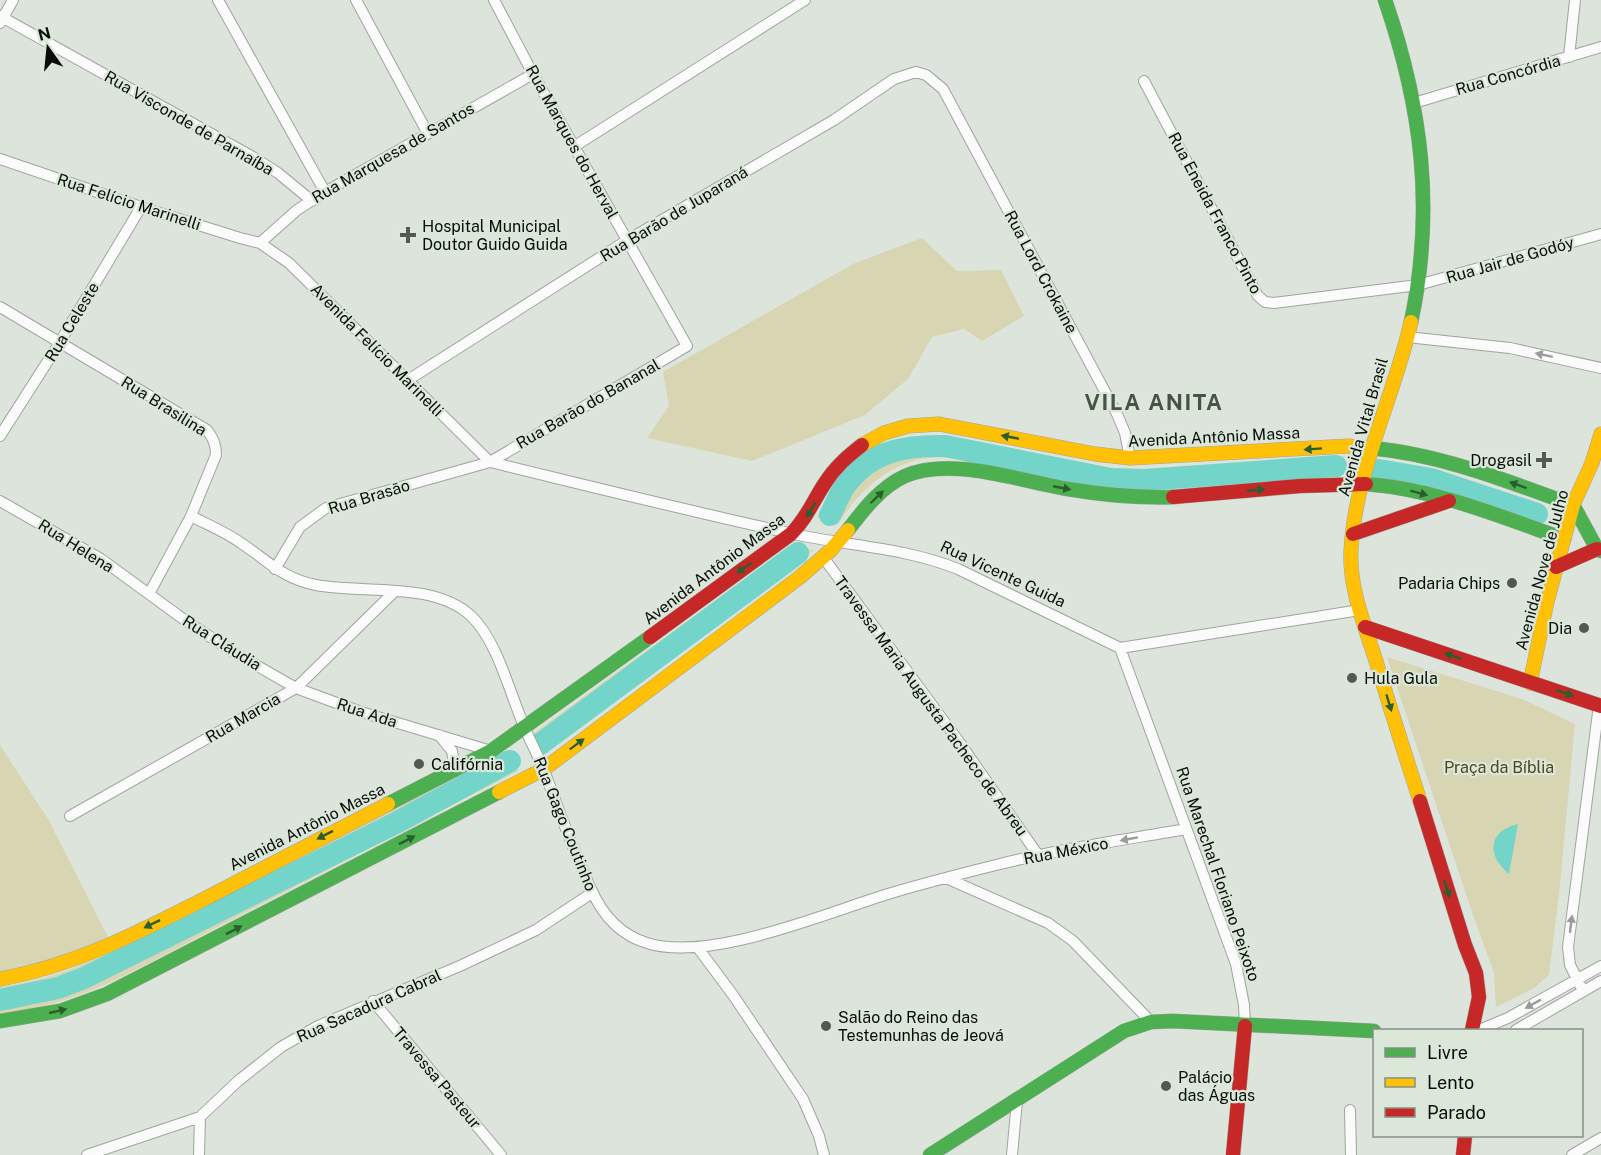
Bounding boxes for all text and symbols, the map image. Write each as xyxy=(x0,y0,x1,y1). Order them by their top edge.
north arrow xyxy=(18,18,78,78)
text: N xyxy=(36,23,53,45)
street label: Rua Concórdia xyxy=(1453,51,1563,99)
street label: Rua Marques do Herval xyxy=(522,62,622,222)
street label: Rua Visconde de Parnaíba xyxy=(101,67,277,179)
street label: Rua Marquesa de Santos xyxy=(309,99,477,207)
street label: Rua Eneida Franco Pinto xyxy=(1164,129,1266,297)
street label: Rua Barão de Juparaná xyxy=(597,162,751,266)
street label: Rua Felício Marinelli xyxy=(55,170,203,234)
street label: Rua Lord Crokaine xyxy=(1001,207,1081,337)
place label: Hospital Municipal Doutor Guido Guida xyxy=(422,217,568,254)
marker: Hospital Municipal Doutor Guido Guida xyxy=(399,226,417,244)
street label: Rua Jair de Godóy xyxy=(1444,233,1576,287)
street label: Rua Celeste xyxy=(41,279,103,365)
street label: Avenida Felício Marinelli xyxy=(307,280,447,420)
one-way arrow xyxy=(1535,349,1553,359)
street label: Rua Barão do Bananal xyxy=(513,355,663,453)
street label: Avenida Vital Brasil xyxy=(1334,355,1392,499)
street label: Rua Brasilina xyxy=(118,372,210,440)
district label: VILA ANITA xyxy=(1085,389,1223,415)
street label: Avenida Antônio Massa xyxy=(1128,423,1300,451)
one-way arrow xyxy=(1000,432,1019,441)
one-way arrow xyxy=(1303,444,1322,453)
place label: Drogasil xyxy=(1470,451,1532,470)
marker: Drogasil xyxy=(1537,453,1551,467)
street label: Rua Brasão xyxy=(326,476,412,518)
one-way arrow xyxy=(1509,480,1527,490)
one-way arrow xyxy=(1053,484,1072,493)
one-way arrow xyxy=(1247,485,1266,495)
street label: Avenida Nove de Julho xyxy=(1511,488,1573,652)
one-way arrow xyxy=(1410,489,1428,498)
one-way arrow xyxy=(869,490,883,504)
one-way arrow xyxy=(805,502,816,518)
street label: Avenida Antônio Massa xyxy=(640,510,788,628)
street label: Rua Helena xyxy=(35,515,117,577)
street label: Rua Vicente Guida xyxy=(937,537,1069,611)
one-way arrow xyxy=(737,562,752,574)
street label: Travessa Maria Augusta Pacheco de Abreu xyxy=(830,572,1032,840)
place label: Padaria Chips xyxy=(1398,574,1500,593)
marker: Padaria Chips xyxy=(1505,576,1519,590)
street label: Rua Cláudia xyxy=(179,611,265,675)
place label: Dia xyxy=(1548,619,1572,638)
marker: Dia xyxy=(1577,621,1591,635)
one-way arrow xyxy=(1444,651,1462,661)
place label: Hula Gula xyxy=(1364,669,1438,688)
marker: Hula Gula xyxy=(1345,671,1359,685)
street label: Rua Marcia xyxy=(202,689,284,747)
one-way arrow xyxy=(1556,689,1574,699)
street label: Rua Ada xyxy=(334,694,400,732)
one-way arrow xyxy=(1385,694,1394,712)
one-way arrow xyxy=(568,738,584,750)
street label: Rua Gago Coutinho xyxy=(529,754,601,894)
place label: Califórnia xyxy=(431,755,503,774)
marker: Califórnia xyxy=(412,757,426,771)
park label: Praça da Bíblia xyxy=(1444,758,1554,777)
street label: Rua Marechal Floriano Peixoto xyxy=(1172,764,1264,984)
street label: Avenida Antônio Massa xyxy=(226,779,388,875)
one-way arrow xyxy=(316,830,334,840)
street label: Rua México xyxy=(1022,833,1110,869)
one-way arrow xyxy=(399,835,416,845)
one-way arrow xyxy=(1119,835,1138,844)
one-way arrow xyxy=(1443,880,1452,898)
one-way arrow xyxy=(1566,914,1575,933)
one-way arrow xyxy=(143,920,160,929)
one-way arrow xyxy=(226,925,243,934)
street label: Rua Sacadura Cabral xyxy=(294,965,444,1046)
one-way arrow xyxy=(1524,999,1541,1009)
one-way arrow xyxy=(48,1005,67,1015)
place label: Salão do Reino das Testemunhas de Jeová xyxy=(838,1008,1004,1045)
marker: Salão do Reino das Testemunhas de Jeová xyxy=(819,1019,833,1033)
street label: Travessa Pasteur xyxy=(389,1023,485,1133)
legend xyxy=(1373,1029,1583,1137)
text: Livre xyxy=(1427,1042,1468,1063)
place label: Palácio das Águas xyxy=(1178,1068,1255,1105)
text: Lento xyxy=(1427,1072,1474,1093)
marker: Palácio das Águas xyxy=(1159,1079,1173,1093)
text: Parado xyxy=(1427,1102,1486,1123)

